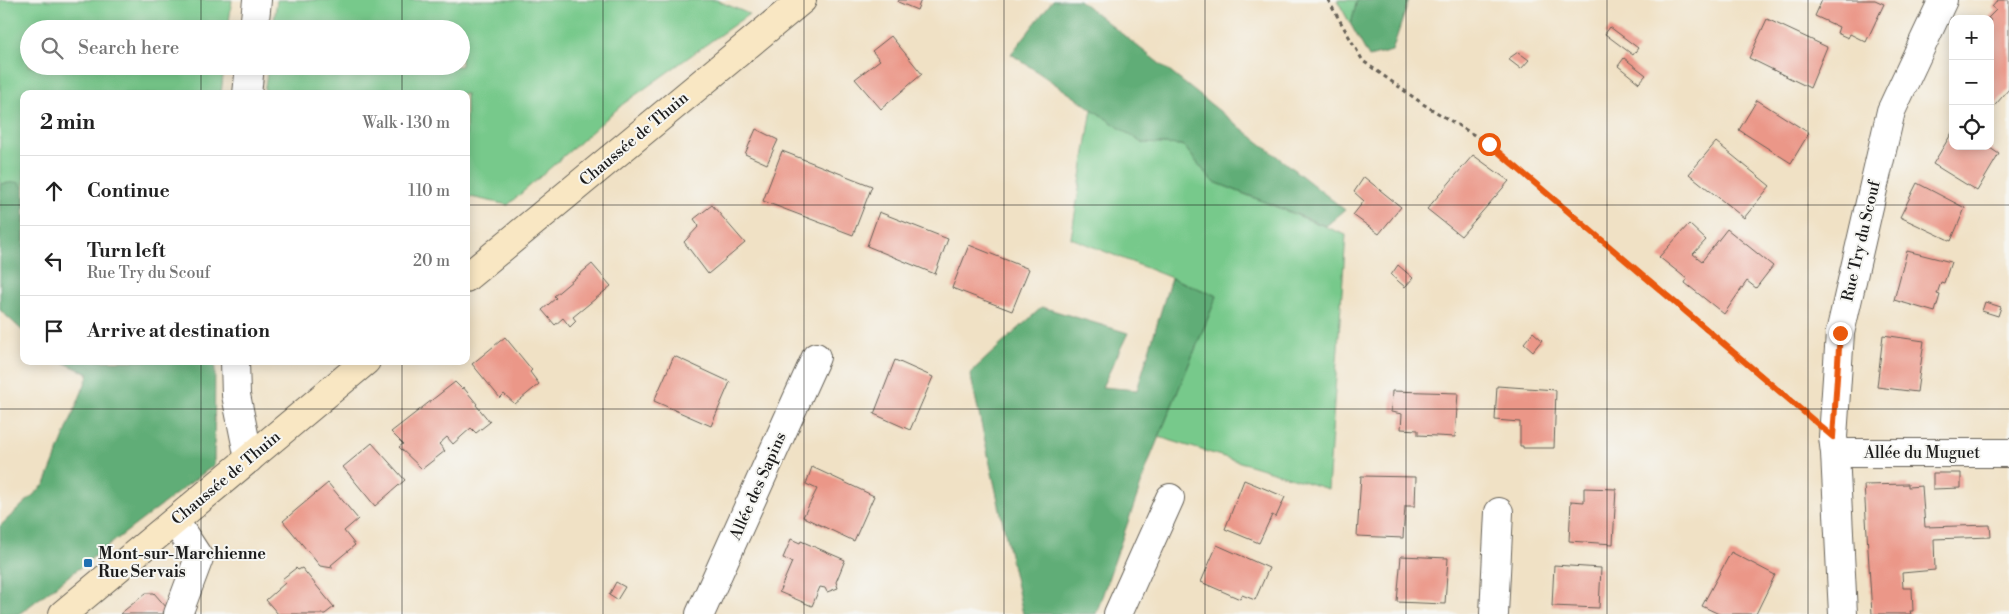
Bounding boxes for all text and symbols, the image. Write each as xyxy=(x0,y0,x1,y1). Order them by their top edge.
map controls xyxy=(1949,15,1994,150)
button: + xyxy=(1949,15,1994,60)
search box xyxy=(20,20,470,75)
icon: search xyxy=(38,34,66,62)
text: Search here xyxy=(78,36,179,60)
button: − xyxy=(1949,60,1994,105)
street label: Chaussée de Thuin xyxy=(575,87,693,190)
button: locate xyxy=(1949,105,1994,150)
text: 2 min xyxy=(40,110,95,136)
text: Walk · 130 m xyxy=(362,113,450,133)
route start xyxy=(1478,133,1501,156)
icon: ahead xyxy=(40,177,68,205)
street label: Rue Try du Scouf xyxy=(1837,177,1885,303)
text: Continue xyxy=(87,179,170,203)
text: 110 m xyxy=(408,181,450,201)
text: Turn left xyxy=(87,239,166,263)
icon: left xyxy=(40,247,68,275)
text: 20 m xyxy=(413,251,450,271)
text: Rue Try du Scouf xyxy=(87,263,210,283)
icon: arrive xyxy=(40,317,68,345)
text: Arrive at destination xyxy=(87,319,270,343)
route end xyxy=(1829,322,1852,345)
street label: Chaussée de Thuin xyxy=(167,426,285,529)
street label: Allée des Sapins xyxy=(725,429,791,544)
street label: Allée du Muguet xyxy=(1863,443,1980,463)
place label: Mont-sur-Marchienne Rue Servais xyxy=(98,544,266,582)
marker: Mont-sur-Marchienne Rue Servais xyxy=(82,557,94,569)

